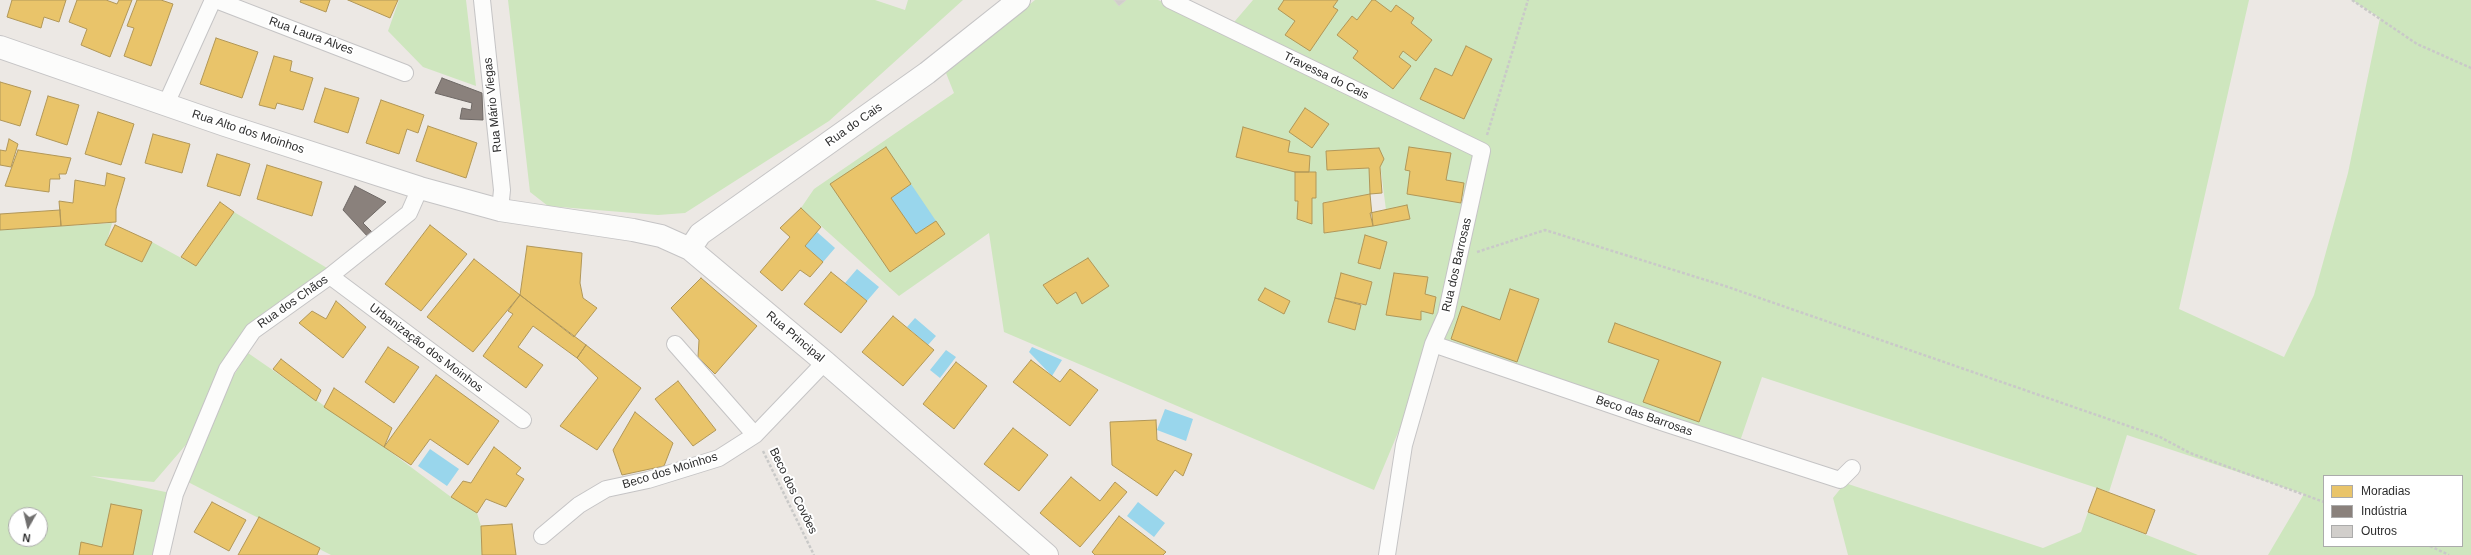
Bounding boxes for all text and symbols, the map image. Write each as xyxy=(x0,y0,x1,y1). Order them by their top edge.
street label: Rua Laura Alves xyxy=(267,14,355,58)
street label: Travessa do Cais xyxy=(1281,49,1371,103)
street label: Rua Mário Viegas xyxy=(481,57,505,153)
street label: Rua do Cais xyxy=(823,100,885,150)
street label: Rua Alto dos Moinhos xyxy=(190,107,306,157)
street label: Rua dos Barrosas xyxy=(1439,217,1475,313)
street label: Rua dos Chãos xyxy=(255,272,331,332)
street label: Urbanização dos Moinhos xyxy=(366,301,486,395)
street label: Rua Principal xyxy=(763,309,827,365)
street label: Beco das Barrosas xyxy=(1594,393,1694,439)
street label: Beco dos Covões xyxy=(766,446,820,536)
street label: Beco dos Moinhos xyxy=(621,450,719,492)
legend xyxy=(2323,475,2463,547)
text: Moradias xyxy=(2361,484,2410,498)
text: Indústria xyxy=(2361,504,2407,518)
north arrow xyxy=(8,507,48,547)
text: Outros xyxy=(2361,524,2397,538)
text: N xyxy=(22,531,31,544)

